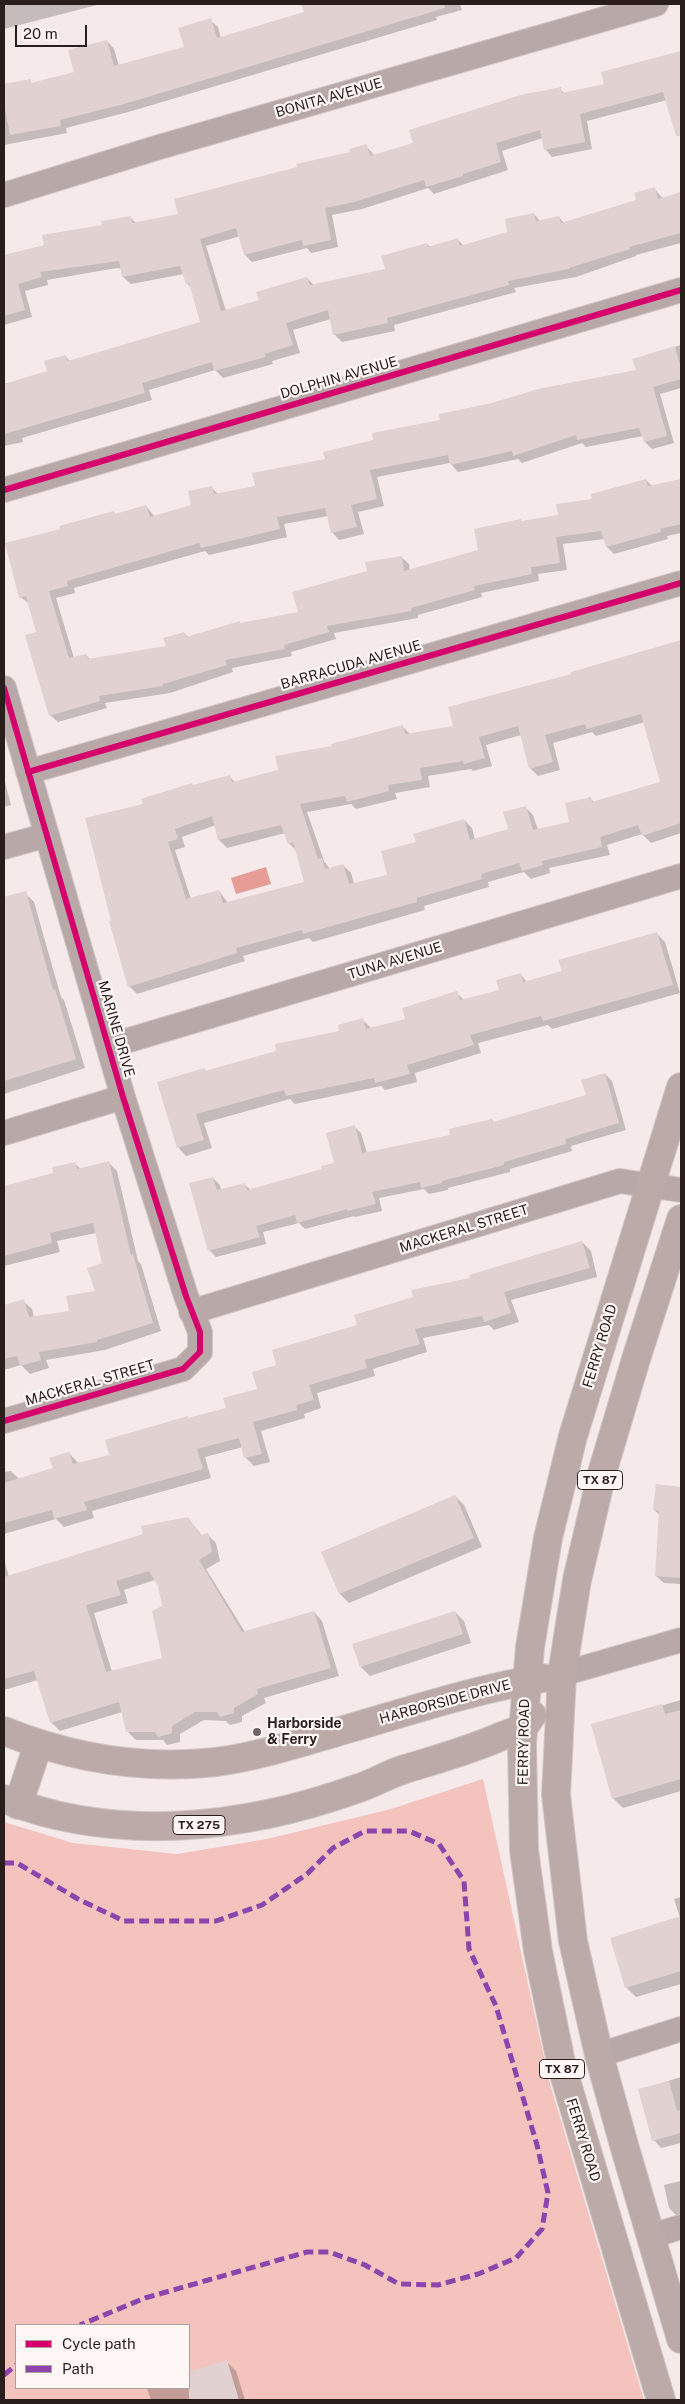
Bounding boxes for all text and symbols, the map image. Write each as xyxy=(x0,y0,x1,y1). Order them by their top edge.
scale bar xyxy=(18,15,90,47)
text: 20 m xyxy=(23,25,58,42)
street label: BONITA AVENUE xyxy=(274,75,384,121)
street label: DOLPHIN AVENUE xyxy=(278,353,400,403)
street label: BARRACUDA AVENUE xyxy=(279,637,423,693)
street label: TUNA AVENUE xyxy=(346,939,444,983)
street label: MARINE DRIVE xyxy=(94,979,138,1079)
street label: MACKERAL STREET xyxy=(398,1201,530,1257)
street label: FERRY ROAD xyxy=(579,1302,621,1390)
street label: MACKERAL STREET xyxy=(23,1356,157,1410)
road number: TX 87 xyxy=(578,1470,622,1490)
street label: HARBORSIDE DRIVE xyxy=(377,1676,513,1728)
street label: FERRY ROAD xyxy=(515,1699,533,1785)
place label: Harborside & Ferry xyxy=(267,1716,341,1748)
marker: Harborside & Ferry xyxy=(251,1726,263,1738)
road number: TX 275 xyxy=(173,1816,225,1834)
road number: TX 87 xyxy=(540,2060,584,2078)
street label: FERRY ROAD xyxy=(562,2096,604,2184)
legend xyxy=(15,2324,190,2389)
text: Cycle path xyxy=(62,2335,136,2352)
text: Path xyxy=(62,2360,94,2377)

